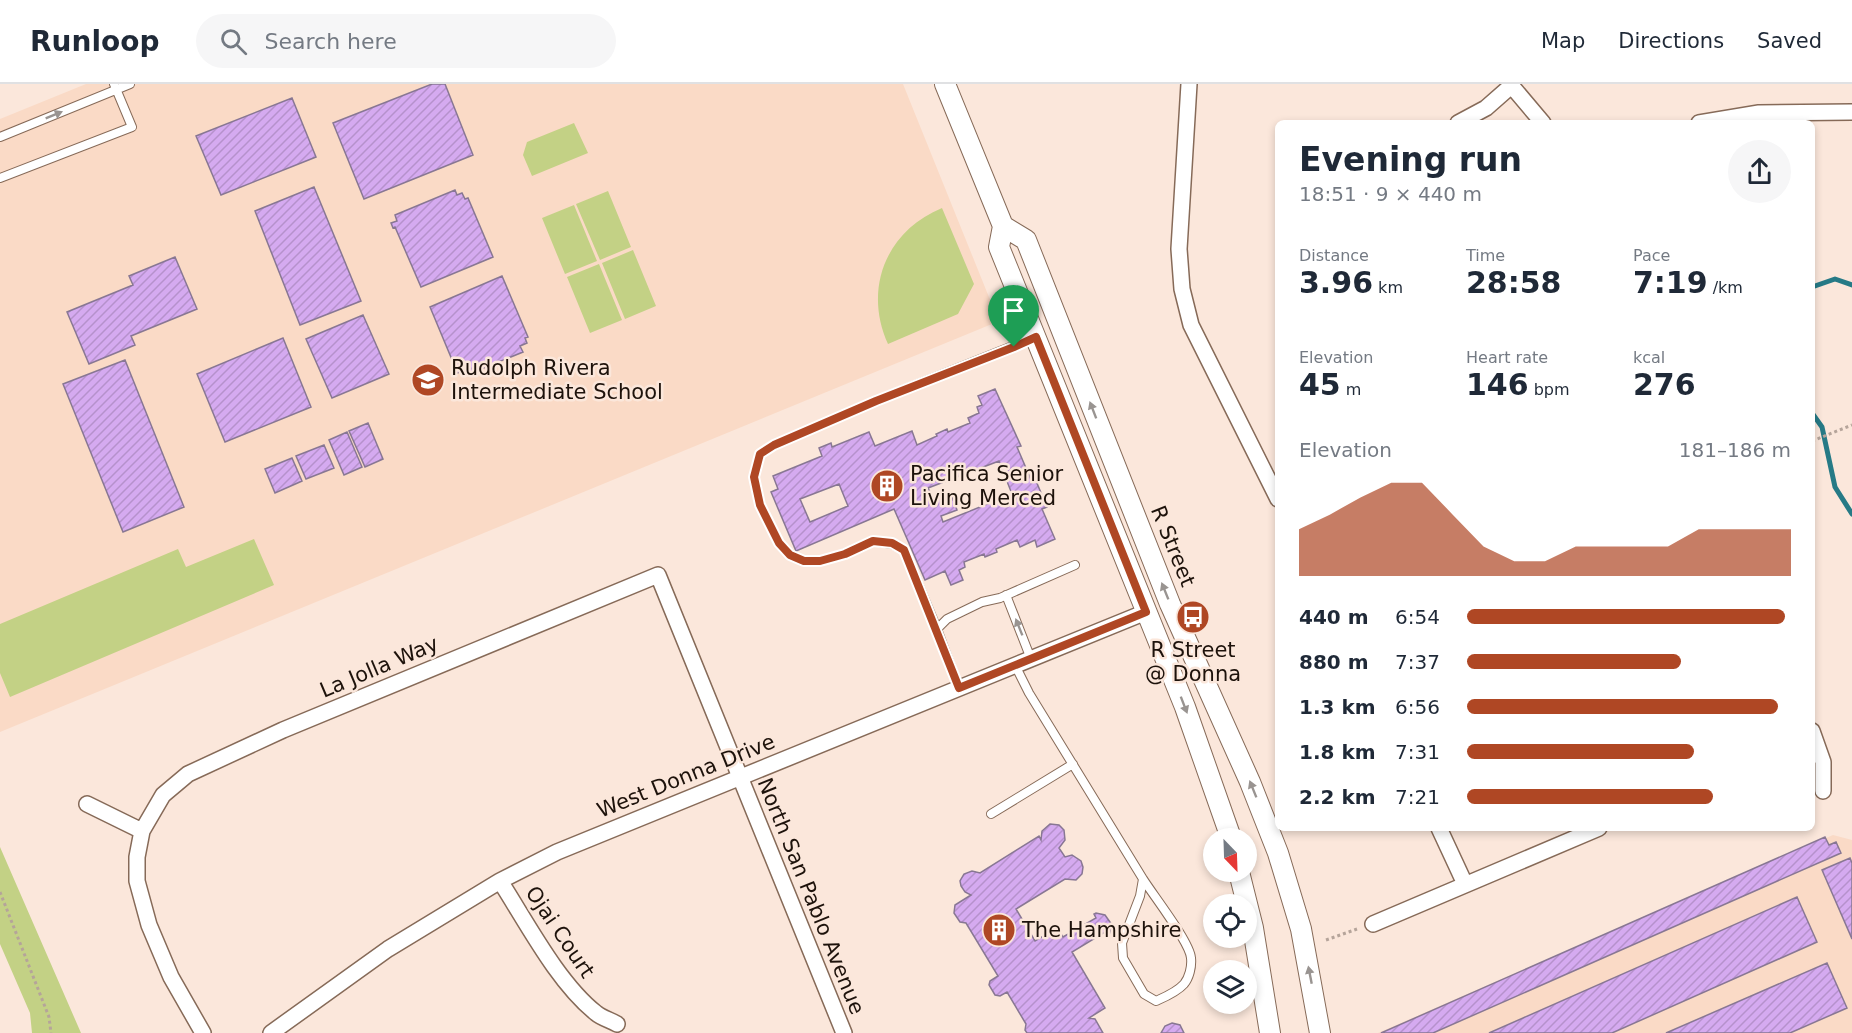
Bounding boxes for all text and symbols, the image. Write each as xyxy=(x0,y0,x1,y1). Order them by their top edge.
search box xyxy=(196,14,616,68)
text: Runloop xyxy=(30,25,160,58)
icon: search xyxy=(217,25,250,58)
text: Search here xyxy=(265,29,397,54)
text: Map xyxy=(1541,29,1585,53)
text: Directions xyxy=(1618,29,1724,53)
text: Saved xyxy=(1757,29,1822,53)
one-way arrow xyxy=(45,110,63,119)
text: Evening run xyxy=(1299,140,1522,179)
button: share xyxy=(1728,140,1791,203)
text: 18:51 · 9 × 440 m xyxy=(1299,182,1482,206)
text: Distance xyxy=(1299,246,1369,265)
text: Time xyxy=(1466,246,1505,265)
text: Pace xyxy=(1633,246,1670,265)
text: 3.96 xyxy=(1299,265,1373,300)
text: 28:58 xyxy=(1466,265,1562,300)
text: 7:19 xyxy=(1633,265,1708,300)
text: km xyxy=(1373,278,1403,297)
text: /km xyxy=(1708,278,1743,297)
pin xyxy=(988,285,1039,347)
icon: arrive xyxy=(997,294,1030,327)
text: Elevation xyxy=(1299,348,1373,367)
text: Heart rate xyxy=(1466,348,1548,367)
text: kcal xyxy=(1633,348,1665,367)
place label: Rudolph Rivera Intermediate School xyxy=(451,356,663,404)
school or university icon: Rudolph Rivera Intermediate School xyxy=(410,362,446,398)
text: 45 xyxy=(1299,367,1341,402)
text: 146 xyxy=(1466,367,1529,402)
text: 276 xyxy=(1633,367,1696,402)
text: m xyxy=(1341,380,1361,399)
text: bpm xyxy=(1529,380,1570,399)
one-way arrow xyxy=(1087,401,1097,419)
text: Elevation xyxy=(1299,438,1392,462)
text: 181–186 m xyxy=(1679,438,1791,462)
place label: Pacifica Senior Living Merced xyxy=(910,462,1064,510)
building icon: Pacifica Senior Living Merced xyxy=(869,468,905,504)
street label: R Street xyxy=(1146,502,1200,590)
one-way arrow xyxy=(1160,582,1170,600)
bus stop icon: R Street @ Donna xyxy=(1175,599,1211,635)
text: 440 m xyxy=(1299,605,1369,629)
text: 6:54 xyxy=(1395,605,1440,629)
one-way arrow xyxy=(1014,617,1024,635)
street label: La Jolla Way xyxy=(316,631,442,703)
place label: R Street @ Donna xyxy=(1145,638,1241,686)
text: 880 m xyxy=(1299,650,1369,674)
text: 7:37 xyxy=(1395,650,1440,674)
text: 1.3 km xyxy=(1299,695,1376,719)
text: 6:56 xyxy=(1395,695,1440,719)
one-way arrow xyxy=(1180,696,1189,714)
street label: West Donna Drive xyxy=(594,729,778,823)
text: 1.8 km xyxy=(1299,740,1376,764)
text: 7:31 xyxy=(1395,740,1440,764)
street label: North San Pablo Avenue xyxy=(753,774,869,1018)
one-way arrow xyxy=(1248,780,1258,798)
text: 2.2 km xyxy=(1299,785,1376,809)
text: 7:21 xyxy=(1395,785,1440,809)
north arrow xyxy=(1203,828,1257,882)
map controls xyxy=(1203,828,1257,1014)
street label: Ojai Court xyxy=(521,882,599,982)
button: locate xyxy=(1203,894,1257,948)
building icon: The Hampshire xyxy=(981,912,1017,948)
place label: The Hampshire xyxy=(1021,918,1181,942)
button: layers xyxy=(1203,960,1257,1014)
one-way arrow xyxy=(1305,966,1314,985)

